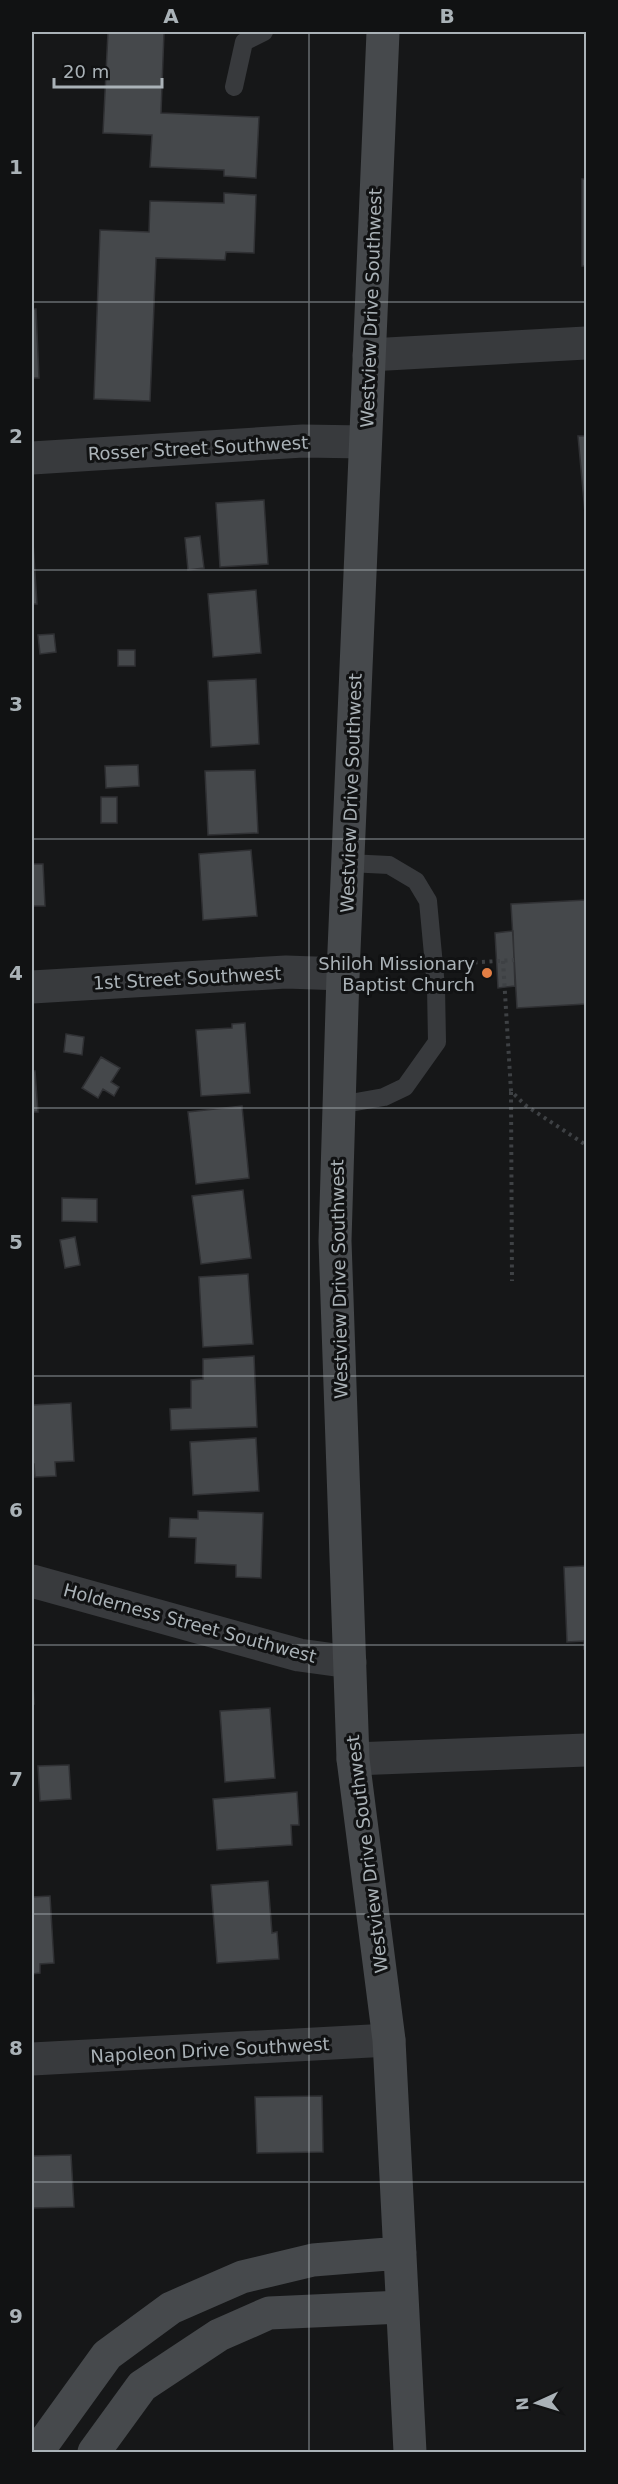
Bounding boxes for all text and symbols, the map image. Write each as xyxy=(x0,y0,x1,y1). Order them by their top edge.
text: A xyxy=(163,4,179,28)
text: B xyxy=(439,4,455,28)
scale bar xyxy=(54,51,162,89)
text: 20 m xyxy=(63,61,109,82)
text: 1 xyxy=(9,155,23,179)
street label: Westview Drive Southwest xyxy=(356,188,386,428)
text: 2 xyxy=(9,424,23,448)
street label: Rosser Street Southwest xyxy=(87,432,309,464)
street label: Westview Drive Southwest xyxy=(336,673,366,913)
text: 3 xyxy=(9,692,23,716)
place label: Shiloh Missionary Baptist Church xyxy=(318,953,475,995)
text: 4 xyxy=(9,961,23,985)
street label: 1st Street Southwest xyxy=(92,963,282,993)
marker: Shiloh Missionary Baptist Church xyxy=(480,966,494,980)
street label: Westview Drive Southwest xyxy=(326,1159,352,1399)
text: 5 xyxy=(9,1230,23,1254)
text: 6 xyxy=(9,1498,23,1522)
street label: Holderness Street Southwest xyxy=(61,1579,319,1667)
street label: Westview Drive Southwest xyxy=(342,1734,392,1974)
text: 7 xyxy=(9,1767,23,1791)
street label: Napoleon Drive Southwest xyxy=(90,2033,330,2067)
text: 8 xyxy=(9,2036,23,2060)
text: 9 xyxy=(9,2304,23,2328)
north arrow xyxy=(507,2373,567,2433)
text: N xyxy=(513,2397,532,2411)

